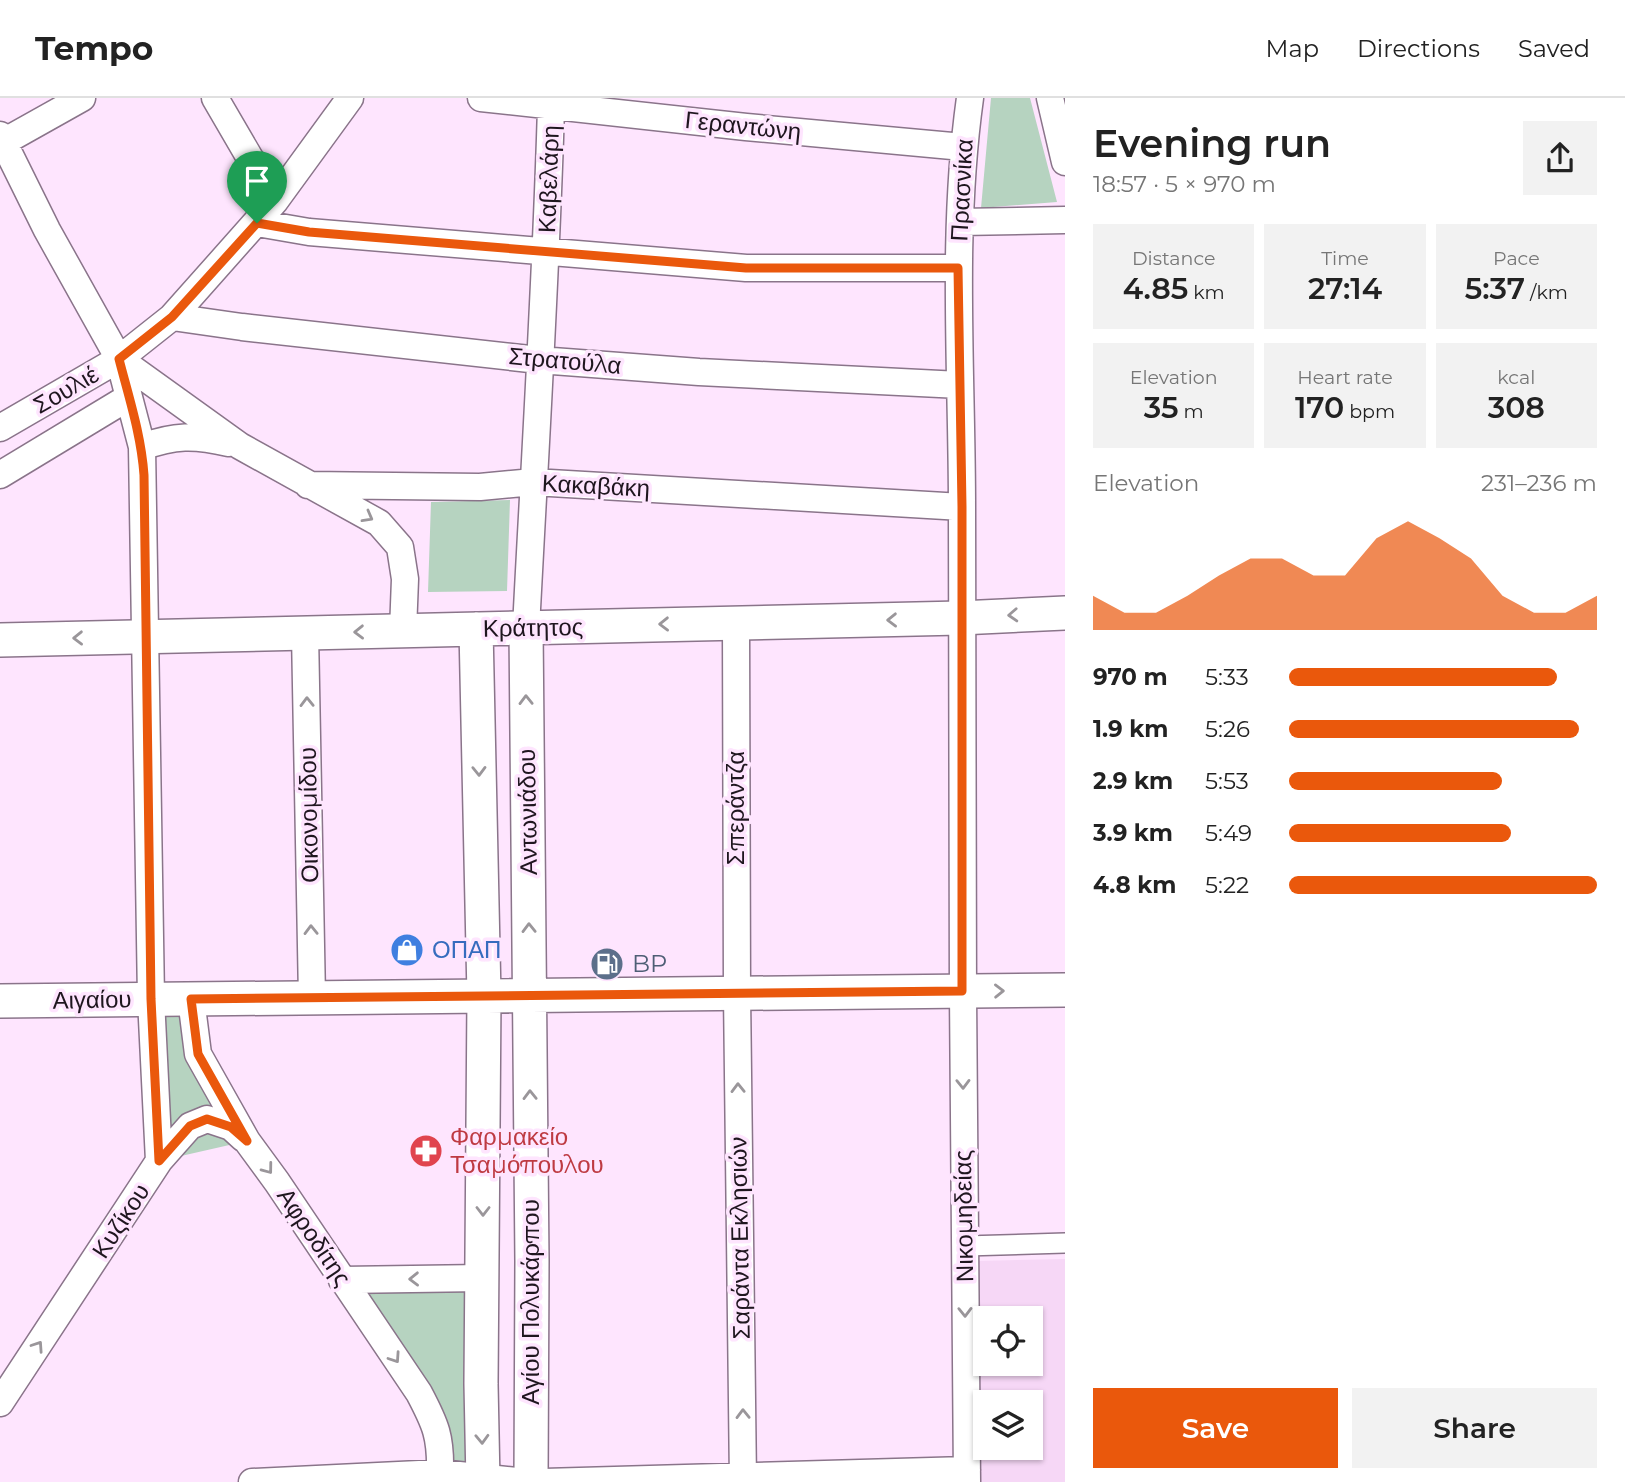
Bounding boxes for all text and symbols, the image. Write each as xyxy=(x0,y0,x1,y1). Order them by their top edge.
text: Tempo xyxy=(35,28,153,68)
text: Map xyxy=(1266,34,1319,63)
text: Directions xyxy=(1357,34,1480,63)
text: Saved xyxy=(1518,34,1590,63)
street label: Γεραντώνη xyxy=(684,105,803,146)
text: Evening run xyxy=(1093,120,1331,167)
button: share xyxy=(1523,121,1597,195)
street label: Καβελάρη xyxy=(532,125,565,233)
street label: Πρασνίκα xyxy=(944,138,979,242)
pin xyxy=(227,151,287,223)
icon: arrive xyxy=(238,162,276,200)
text: 18:57 · 5 × 970 m xyxy=(1093,170,1276,198)
text: Distance xyxy=(1132,247,1215,270)
text: Time xyxy=(1321,247,1369,270)
text: Pace xyxy=(1493,247,1540,270)
text: 4.85 xyxy=(1123,270,1188,307)
text: 27:14 xyxy=(1308,270,1382,307)
text: 5:37 xyxy=(1465,270,1525,307)
text: km xyxy=(1188,281,1225,304)
text: /km xyxy=(1525,281,1568,304)
street label: Στρατούλα xyxy=(507,341,623,380)
street label: Σουλιέ xyxy=(28,359,104,420)
text: Elevation xyxy=(1130,366,1218,389)
text: Heart rate xyxy=(1297,366,1393,389)
text: kcal xyxy=(1497,366,1535,389)
text: 35 xyxy=(1144,389,1178,426)
text: 170 xyxy=(1295,389,1344,426)
text: 308 xyxy=(1488,389,1545,426)
text: m xyxy=(1178,400,1204,423)
text: bpm xyxy=(1344,400,1395,423)
street label: Κακαβάκη xyxy=(541,468,651,503)
text: Elevation xyxy=(1093,469,1199,497)
text: 231–236 m xyxy=(1481,469,1597,497)
one-way arrow xyxy=(361,509,374,522)
one-way arrow xyxy=(1007,608,1018,623)
street label: Κράτητος xyxy=(483,612,583,643)
one-way arrow xyxy=(886,612,897,627)
one-way arrow xyxy=(659,617,670,632)
one-way arrow xyxy=(353,624,364,639)
one-way arrow xyxy=(72,630,83,646)
text: 970 m xyxy=(1093,663,1168,691)
text: 5:33 xyxy=(1205,663,1249,691)
one-way arrow xyxy=(518,694,534,705)
one-way arrow xyxy=(299,697,314,708)
text: 1.9 km xyxy=(1093,715,1168,743)
text: 5:26 xyxy=(1205,715,1250,743)
street label: Οικονομίδου xyxy=(293,747,324,883)
street label: Αντωνιάδου xyxy=(512,749,543,876)
street label: Σπεράντζα xyxy=(721,751,750,865)
one-way arrow xyxy=(471,766,487,776)
text: 2.9 km xyxy=(1093,767,1173,795)
text: 5:53 xyxy=(1205,767,1249,795)
text: 3.9 km xyxy=(1093,819,1173,847)
text: 5:49 xyxy=(1205,819,1252,847)
text: 4.8 km xyxy=(1093,871,1176,899)
text: 5:22 xyxy=(1205,871,1249,899)
one-way arrow xyxy=(521,922,537,932)
one-way arrow xyxy=(303,924,319,935)
shop icon: ΟΠΑΠ xyxy=(388,931,426,969)
place label: ΟΠΑΠ xyxy=(432,935,501,964)
fuel station icon: BP xyxy=(588,945,626,983)
place label: BP xyxy=(632,949,667,978)
one-way arrow xyxy=(994,983,1005,999)
street label: Αιγαίου xyxy=(52,984,132,1015)
one-way arrow xyxy=(955,1079,971,1090)
one-way arrow xyxy=(730,1083,746,1093)
one-way arrow xyxy=(522,1090,538,1100)
place label: Φαρμακείο Τσαμόπουλου xyxy=(450,1122,604,1179)
pharmacy icon: Φαρμακείο Τσαμόπουλου xyxy=(407,1132,445,1170)
street label: Σαράντα Εκλησιών xyxy=(723,1136,756,1340)
street label: Νικομηδείας xyxy=(948,1150,979,1282)
one-way arrow xyxy=(260,1162,272,1174)
street label: Κυζίκου xyxy=(86,1178,155,1264)
street label: Αφροδίτης xyxy=(271,1182,358,1291)
street label: Αγίου Πολυκάρπου xyxy=(516,1199,545,1405)
one-way arrow xyxy=(475,1206,490,1217)
one-way arrow xyxy=(408,1271,419,1287)
one-way arrow xyxy=(958,1306,973,1317)
map controls xyxy=(973,1306,1043,1460)
button: locate xyxy=(973,1306,1043,1376)
one-way arrow xyxy=(30,1341,43,1354)
one-way arrow xyxy=(387,1350,399,1363)
button: Save xyxy=(1093,1388,1338,1468)
button: Share xyxy=(1352,1388,1597,1468)
button: layers xyxy=(973,1390,1043,1460)
one-way arrow xyxy=(735,1408,750,1419)
one-way arrow xyxy=(475,1434,490,1445)

